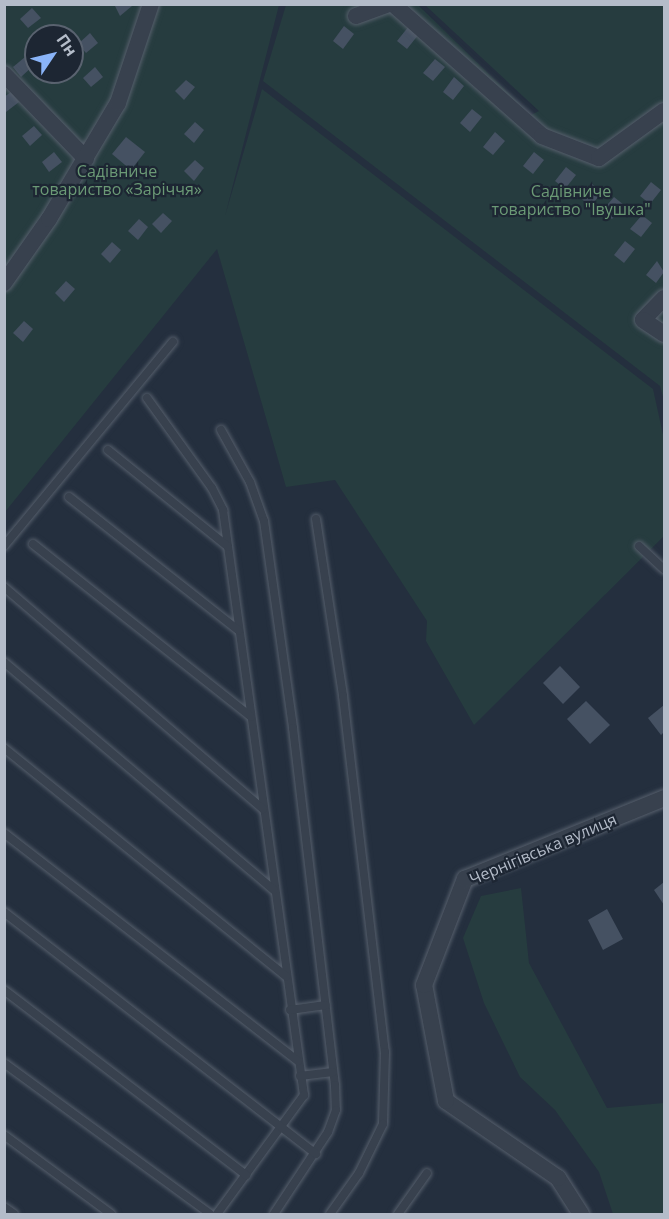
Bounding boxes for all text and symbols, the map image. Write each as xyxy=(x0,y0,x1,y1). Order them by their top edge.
north arrow xyxy=(24,24,84,84)
text: Пн xyxy=(52,29,83,60)
park label: Садівниче товариство «Заріччя» xyxy=(32,161,202,199)
park label: Садівниче товариство "Івушка" xyxy=(491,181,651,219)
street label: Чернігівська вулиця xyxy=(467,809,619,889)

